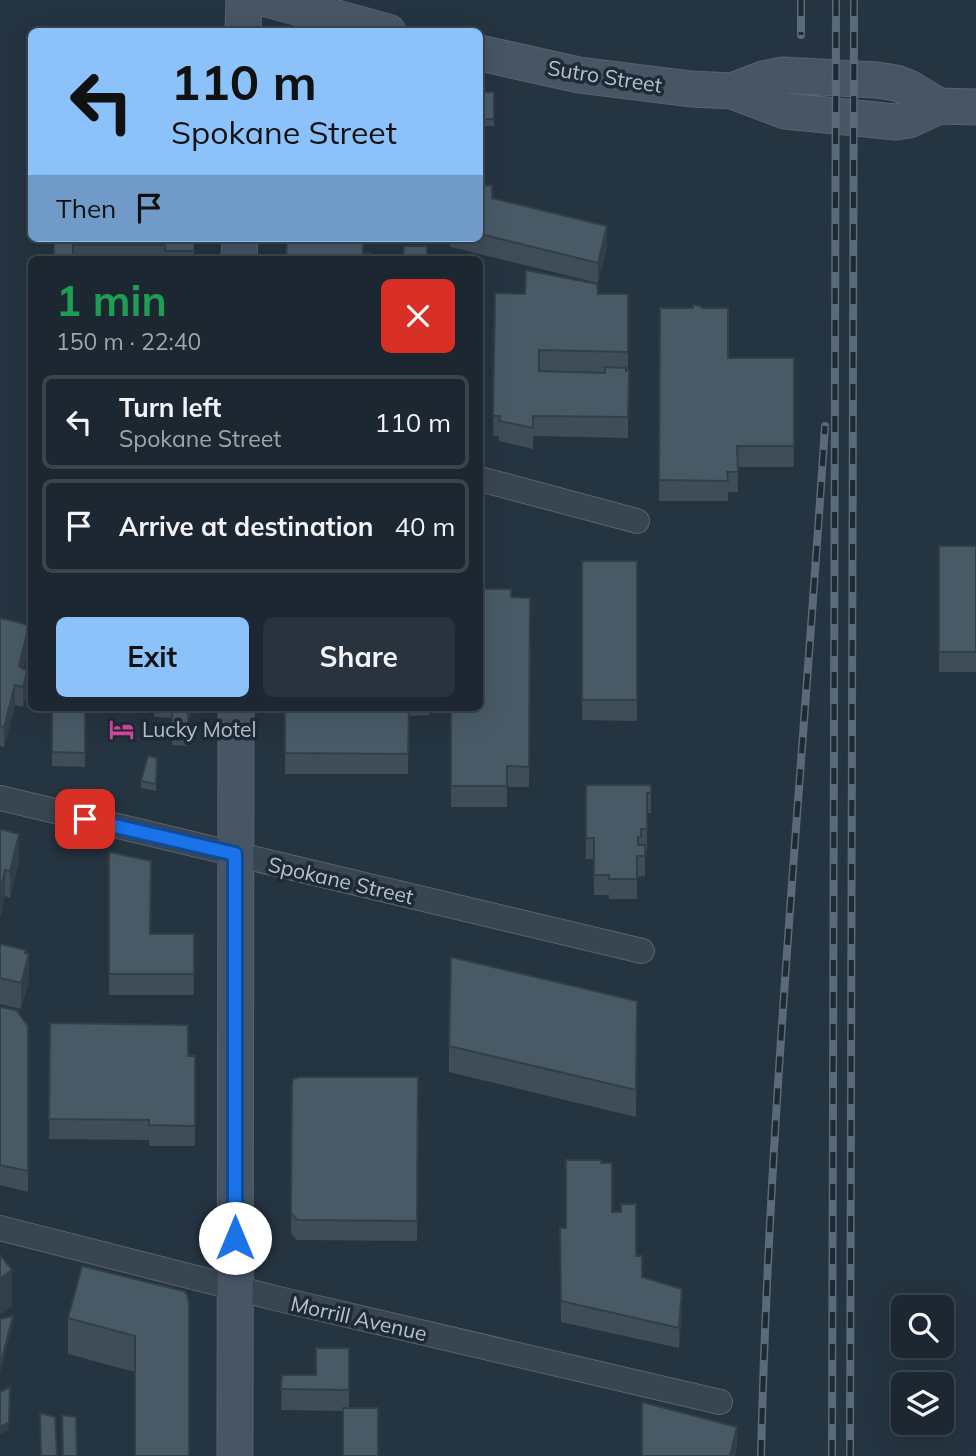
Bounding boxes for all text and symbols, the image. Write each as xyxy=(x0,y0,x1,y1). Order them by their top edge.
text: 110 m xyxy=(171,51,317,112)
street label: Sutro Street xyxy=(546,54,664,98)
icon: left xyxy=(56,56,147,147)
text: Spokane Street xyxy=(171,112,397,152)
icon: arrive xyxy=(130,189,168,227)
text: Then xyxy=(56,192,116,225)
text: 1 min xyxy=(56,274,167,327)
button: close xyxy=(381,279,455,353)
text: 150 m · 22:40 xyxy=(56,327,201,356)
text: Turn left xyxy=(119,391,221,424)
icon: left xyxy=(60,403,98,441)
text: 110 m xyxy=(375,406,451,439)
text: Spokane Street xyxy=(119,424,281,453)
icon: arrive xyxy=(60,507,98,545)
text: Arrive at destination xyxy=(119,510,374,543)
text: 40 m xyxy=(395,510,455,543)
button: Exit xyxy=(56,617,249,697)
button: Share xyxy=(263,617,455,697)
hotel icon: Lucky Motel xyxy=(108,715,136,743)
place label: Lucky Motel xyxy=(142,716,256,742)
pin xyxy=(55,789,115,849)
icon: arrive xyxy=(66,800,104,838)
street label: Spokane Street xyxy=(266,851,416,909)
position arrow xyxy=(198,1201,272,1275)
street label: Morrill Avenue xyxy=(288,1290,430,1346)
map controls xyxy=(891,1295,954,1435)
button: search xyxy=(891,1295,954,1358)
button: layers xyxy=(891,1372,954,1435)

